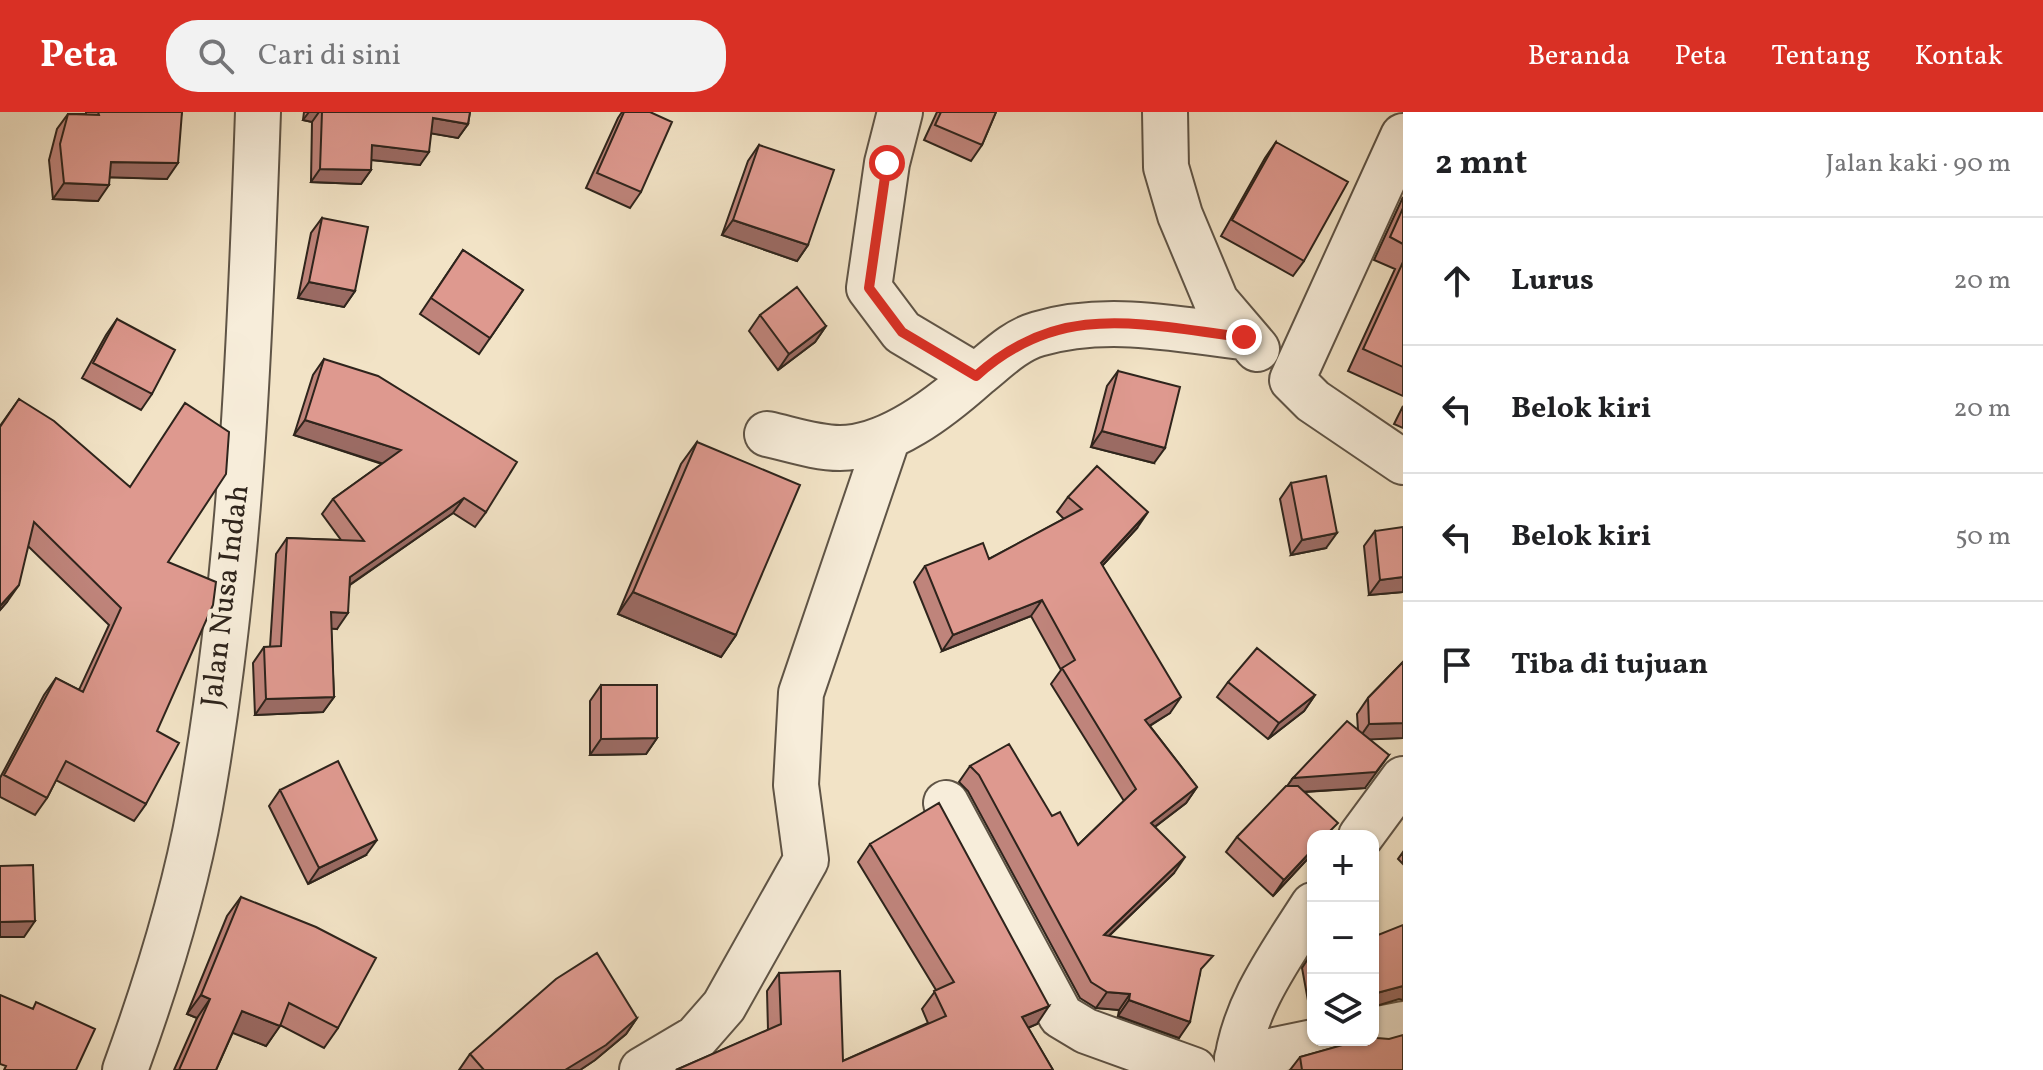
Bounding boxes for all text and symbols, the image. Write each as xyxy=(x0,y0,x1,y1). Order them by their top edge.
search box xyxy=(166,20,726,92)
text: Peta xyxy=(40,30,118,83)
icon: search xyxy=(194,34,238,78)
text: Cari di sini xyxy=(258,35,401,77)
text: Beranda xyxy=(1528,37,1631,76)
text: Peta xyxy=(1675,37,1727,76)
text: Tentang xyxy=(1771,37,1870,76)
text: Kontak xyxy=(1914,37,2003,76)
text: 2 mnt xyxy=(1435,141,1527,188)
route start xyxy=(869,145,905,181)
text: Jalan kaki · 90 m xyxy=(1826,146,2011,182)
icon: ahead xyxy=(1435,259,1479,303)
text: Lurus xyxy=(1511,260,1594,302)
text: 20 m xyxy=(1953,263,2011,299)
route end xyxy=(1226,319,1262,355)
icon: left xyxy=(1435,387,1479,431)
text: Belok kiri xyxy=(1511,388,1651,430)
text: 20 m xyxy=(1953,391,2011,427)
street label: Jalan Nusa Indah xyxy=(192,482,260,710)
icon: left xyxy=(1435,515,1479,559)
text: Belok kiri xyxy=(1511,516,1651,558)
text: 50 m xyxy=(1955,519,2011,555)
icon: arrive xyxy=(1435,643,1479,687)
text: Tiba di tujuan xyxy=(1511,644,1708,686)
map controls xyxy=(1307,830,1379,1046)
button: + xyxy=(1307,830,1379,902)
button: − xyxy=(1307,902,1379,974)
button: layers xyxy=(1307,974,1379,1046)

